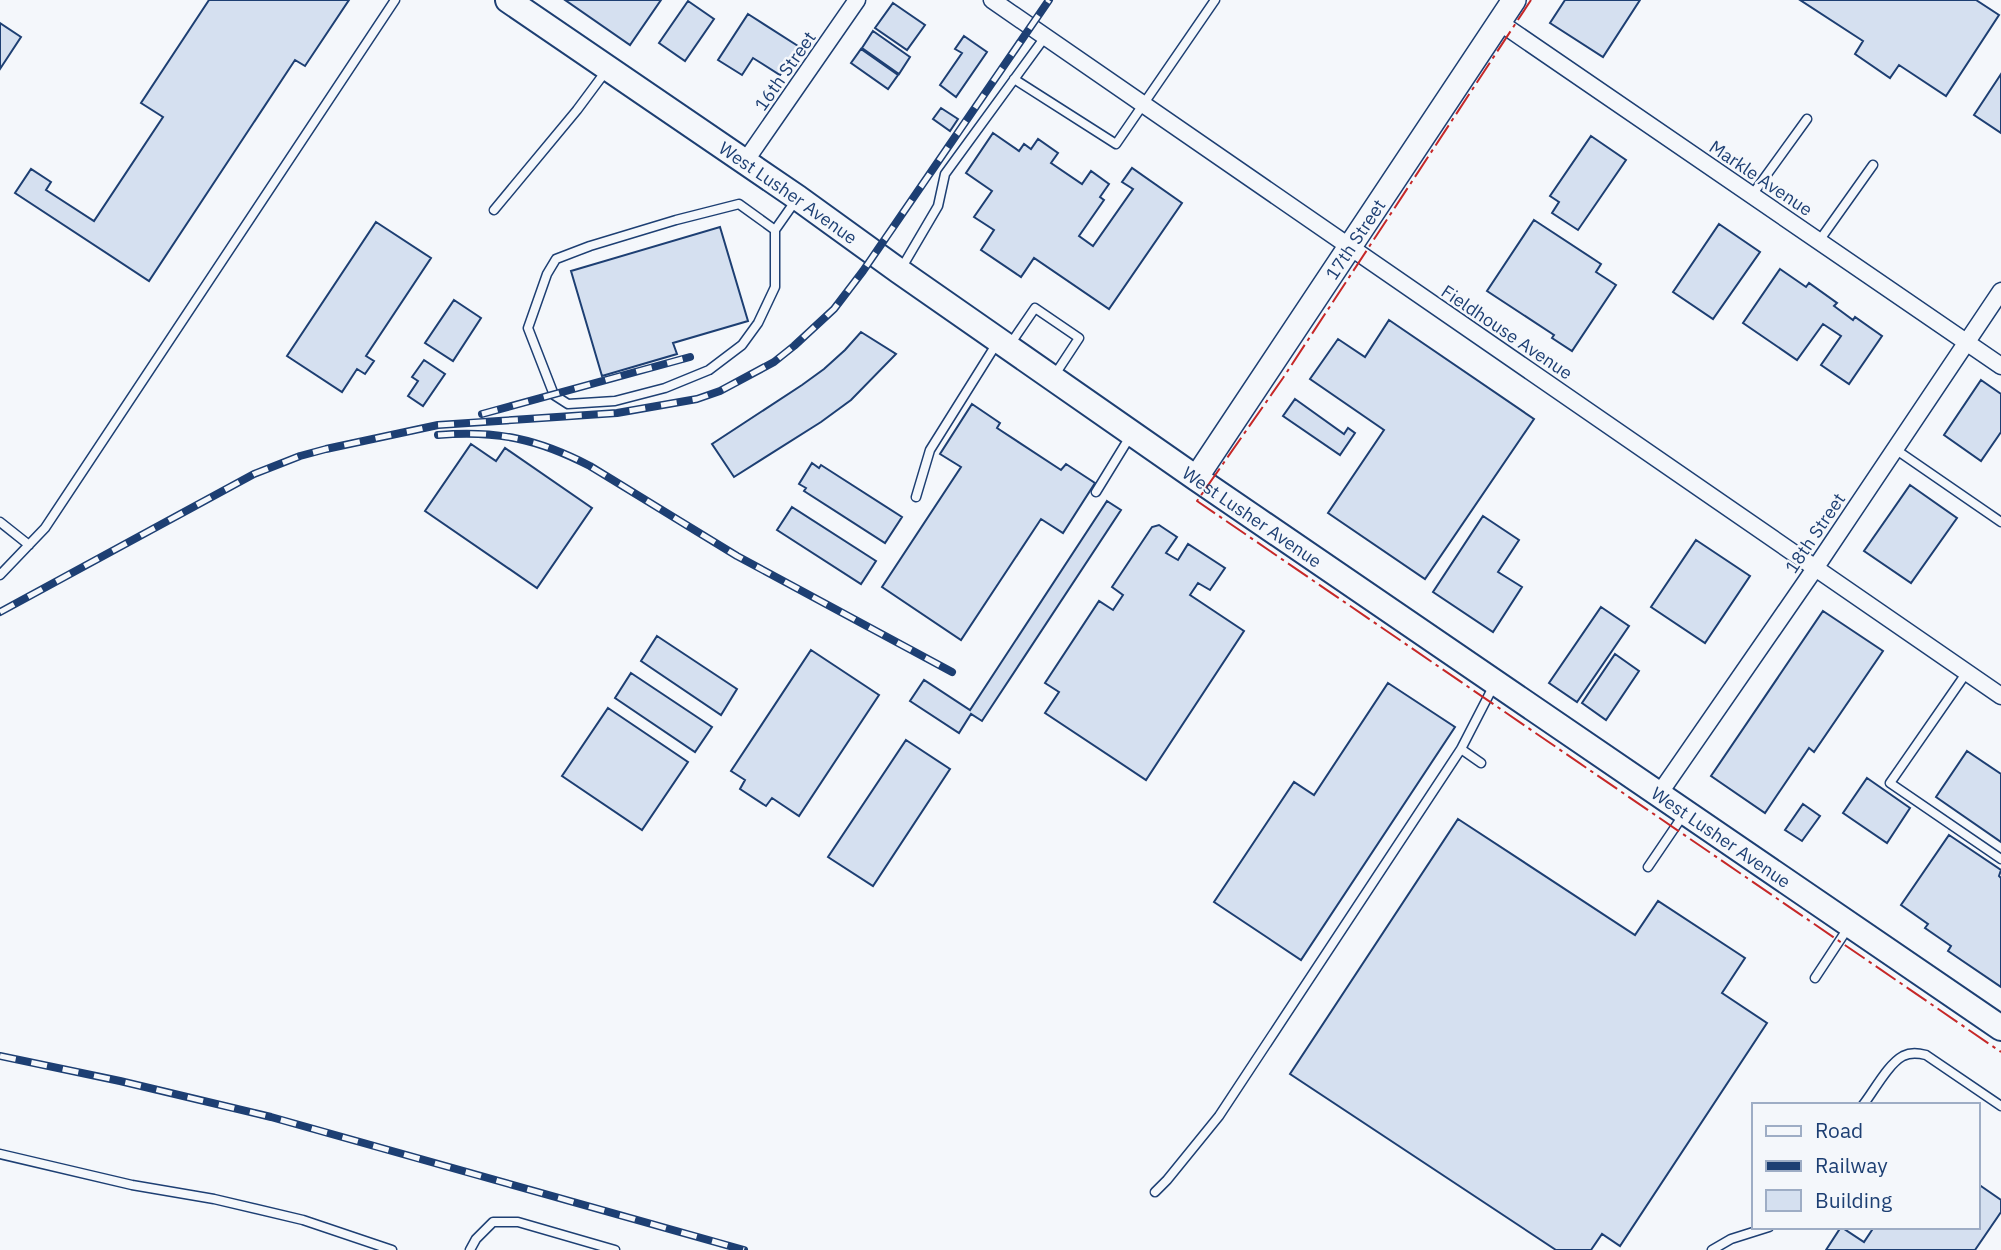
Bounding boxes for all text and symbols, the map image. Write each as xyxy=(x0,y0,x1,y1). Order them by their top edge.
street label: 16th Street xyxy=(749,27,821,115)
street label: Markle Avenue xyxy=(1705,135,1817,221)
street label: West Lusher Avenue xyxy=(715,136,862,249)
street label: 17th Street xyxy=(1320,194,1390,284)
street label: Fieldhouse Avenue xyxy=(1437,280,1577,384)
street label: West Lusher Avenue xyxy=(1178,461,1327,572)
street label: 18th Street xyxy=(1780,489,1850,577)
street label: West Lusher Avenue xyxy=(1647,781,1796,893)
legend xyxy=(1752,1103,1980,1229)
text: Road xyxy=(1815,1116,1863,1144)
text: Railway xyxy=(1815,1151,1888,1179)
text: Building xyxy=(1815,1186,1892,1214)

